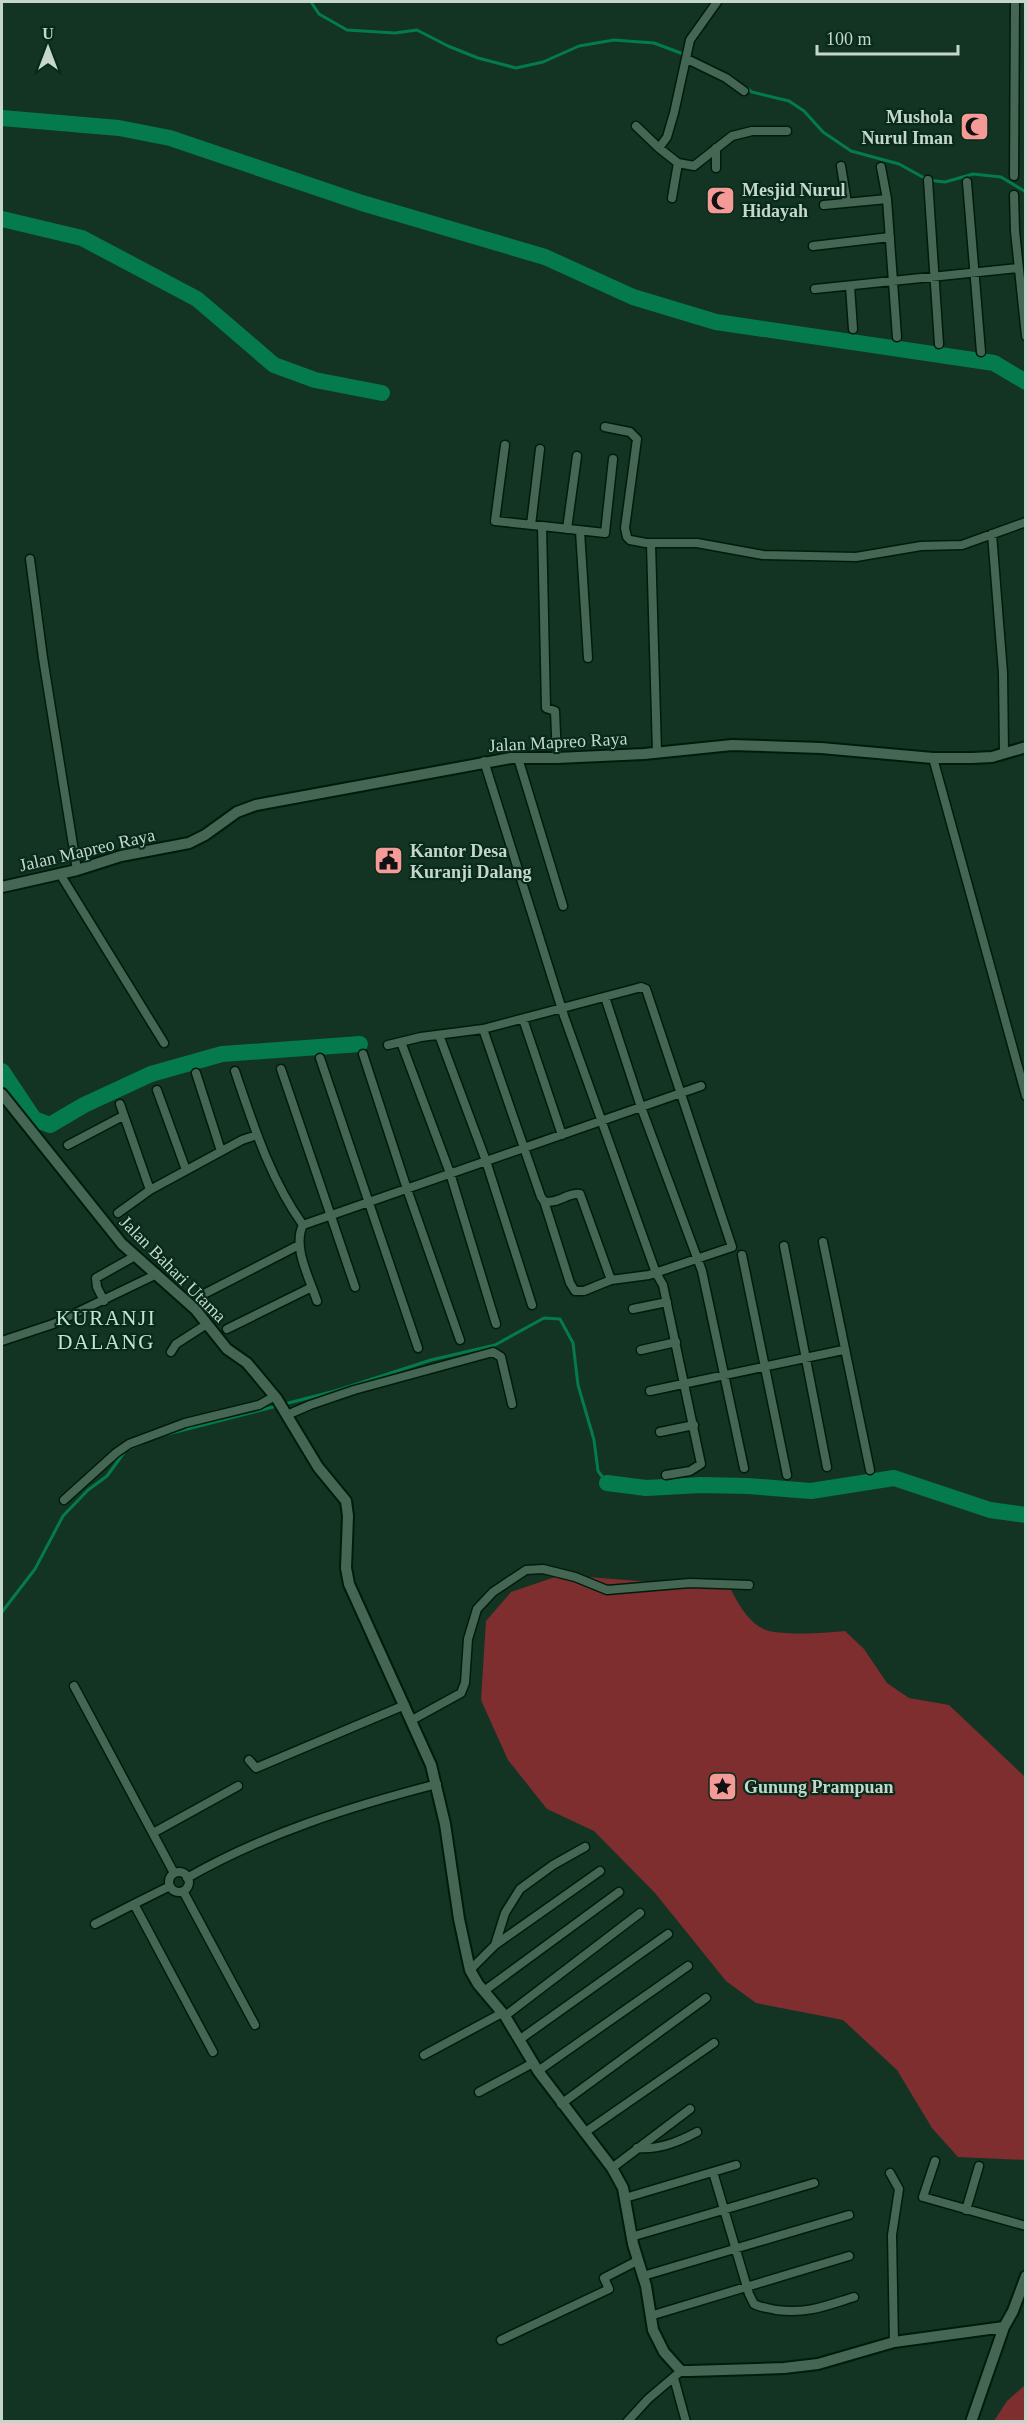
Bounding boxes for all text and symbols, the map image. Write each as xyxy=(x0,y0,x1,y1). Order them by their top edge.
north arrow xyxy=(18,18,78,78)
scale bar xyxy=(817,18,958,56)
text: U xyxy=(42,25,54,42)
text: 100 m xyxy=(826,29,872,49)
place label: Mushola Nurul Iman xyxy=(861,107,953,148)
mosque icon: Mushola Nurul Iman xyxy=(958,111,990,143)
place label: Mesjid Nurul Hidayah xyxy=(742,180,846,221)
mosque icon: Mesjid Nurul Hidayah xyxy=(705,184,737,216)
street label: Jalan Mapreo Raya xyxy=(488,728,628,756)
street label: Jalan Mapreo Raya xyxy=(17,825,157,875)
place label: Kantor Desa Kuranji Dalang xyxy=(410,841,532,882)
public building icon: Kantor Desa Kuranji Dalang xyxy=(373,845,405,877)
street label: Jalan Bahari Utama xyxy=(116,1212,230,1326)
district label: KURANJI DALANG xyxy=(56,1306,156,1354)
place icon: Gunung Prampuan xyxy=(707,1771,739,1803)
place label: Gunung Prampuan xyxy=(744,1777,894,1797)

